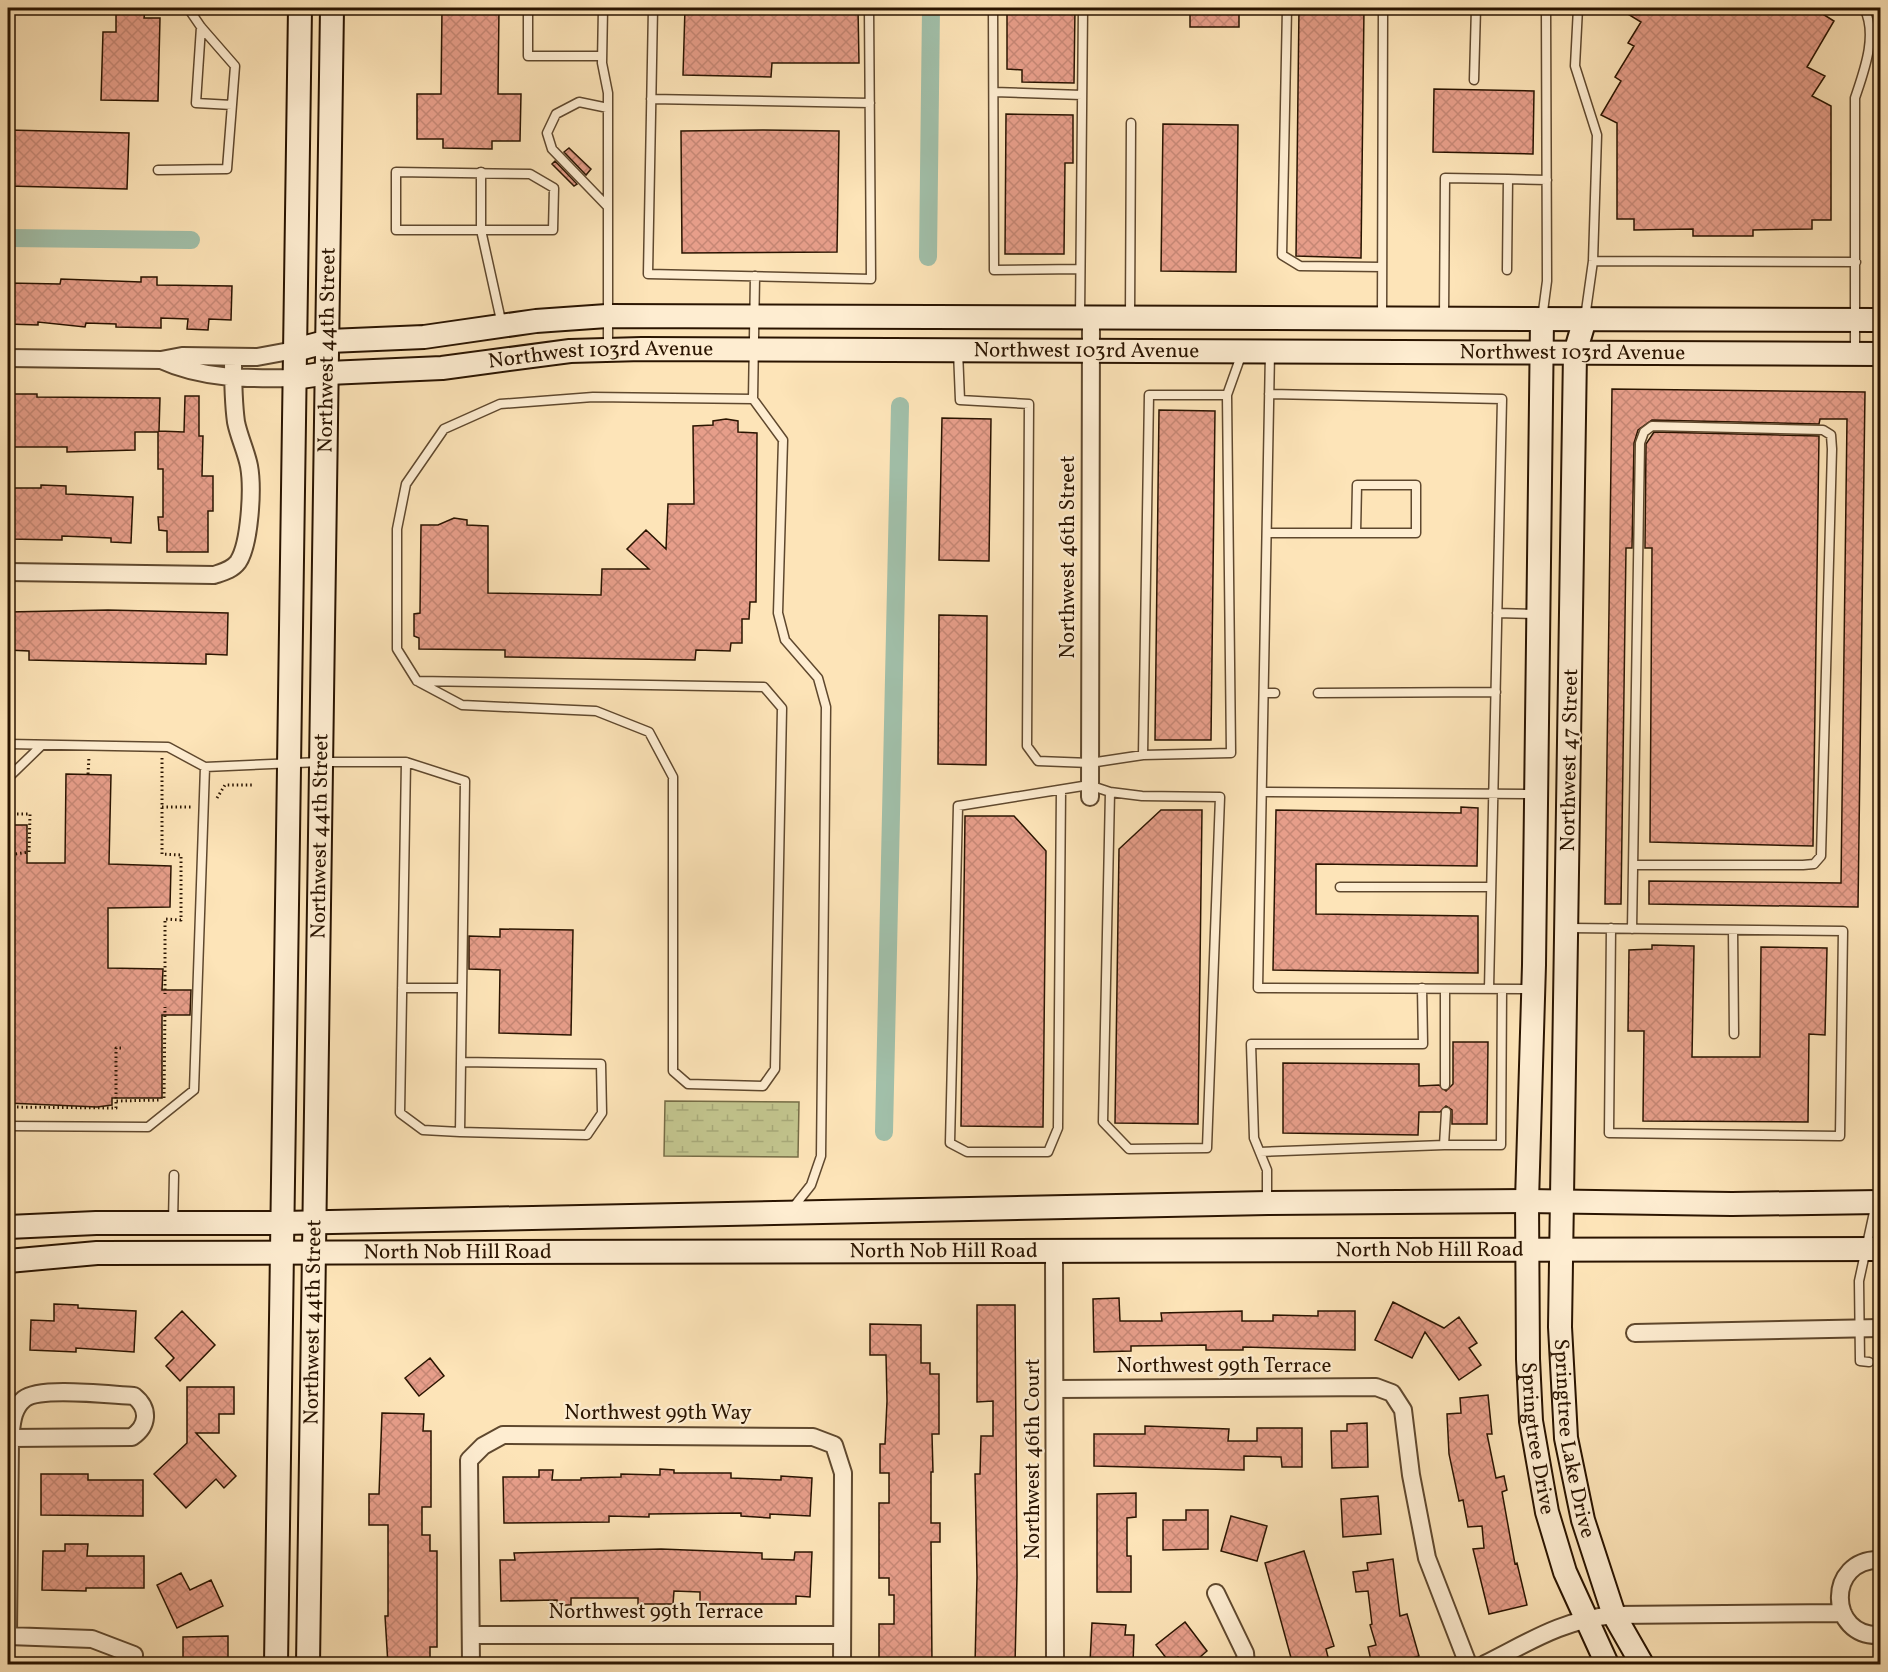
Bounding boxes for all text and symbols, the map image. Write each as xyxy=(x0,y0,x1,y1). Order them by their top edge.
street label: Northwest 44th Street xyxy=(311,247,343,453)
street label: Northwest 103rd Avenue xyxy=(486,334,713,376)
street label: Northwest 103rd Avenue xyxy=(973,336,1199,366)
street label: Northwest 103rd Avenue xyxy=(1459,338,1685,368)
street label: Northwest 46th Street xyxy=(1054,455,1083,659)
street label: Northwest 47 Street xyxy=(1554,668,1586,852)
street label: Northwest 44th Street xyxy=(304,733,336,939)
street label: Northwest 44th Street xyxy=(297,1219,329,1425)
street label: North Nob Hill Road xyxy=(1335,1235,1524,1265)
street label: North Nob Hill Road xyxy=(849,1236,1038,1266)
street label: North Nob Hill Road xyxy=(363,1237,552,1267)
street label: Springtree Lake Drive xyxy=(1546,1338,1602,1542)
street label: Northwest 99th Terrace xyxy=(1117,1352,1331,1381)
street label: Northwest 46th Court xyxy=(1019,1358,1048,1560)
street label: Springtree Drive xyxy=(1514,1361,1562,1517)
street label: Northwest 99th Way xyxy=(564,1399,752,1428)
street label: Northwest 99th Terrace xyxy=(549,1598,763,1627)

